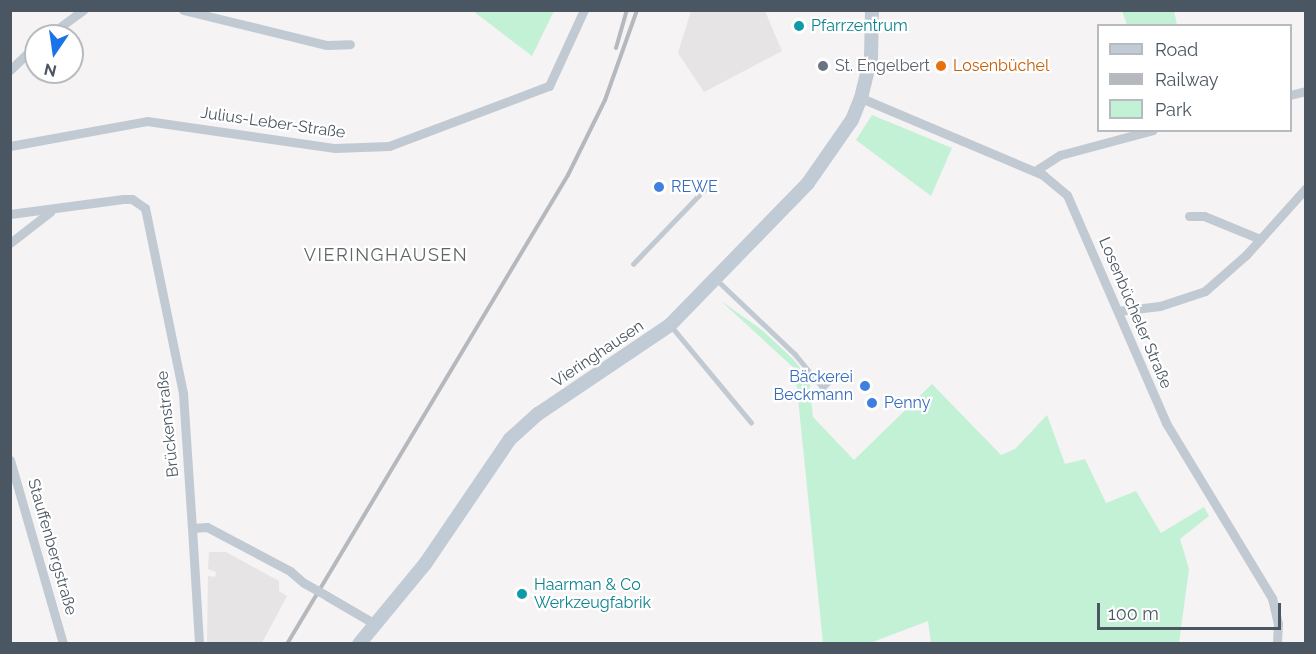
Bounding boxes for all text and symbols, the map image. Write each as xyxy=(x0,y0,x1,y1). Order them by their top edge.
place label: Pfarrzentrum xyxy=(811,16,908,36)
marker: Pfarrzentrum xyxy=(792,19,806,33)
north arrow xyxy=(24,24,84,84)
legend xyxy=(1097,24,1292,132)
text: Road xyxy=(1155,39,1198,60)
place label: St. Engelbert xyxy=(835,56,930,76)
place label: Losenbüchel xyxy=(953,56,1049,76)
text: N xyxy=(42,59,58,81)
marker: St. Engelbert xyxy=(816,59,830,73)
marker: Losenbüchel xyxy=(934,59,948,73)
text: Railway xyxy=(1155,69,1219,90)
text: Park xyxy=(1155,99,1192,120)
street label: Julius-Leber-Straße xyxy=(199,103,347,143)
place label: REWE xyxy=(671,177,718,197)
marker: REWE xyxy=(652,180,666,194)
street label: Losenbücheler Straße xyxy=(1094,234,1176,392)
district label: VIERINGHAUSEN xyxy=(304,244,468,266)
street label: Vieringhausen xyxy=(549,316,647,392)
place label: Bäckerei Beckmann xyxy=(774,367,853,405)
street label: Brückenstraße xyxy=(153,370,183,478)
marker: Bäckerei Beckmann xyxy=(858,379,872,393)
place label: Penny xyxy=(884,393,930,413)
marker: Penny xyxy=(865,396,879,410)
street label: Stauffenbergstraße xyxy=(23,477,81,617)
place label: Haarman & Co Werkzeugfabrik xyxy=(534,575,651,613)
marker: Haarman & Co Werkzeugfabrik xyxy=(515,587,529,601)
scale bar xyxy=(1100,591,1284,629)
text: 100 m xyxy=(1108,603,1159,624)

